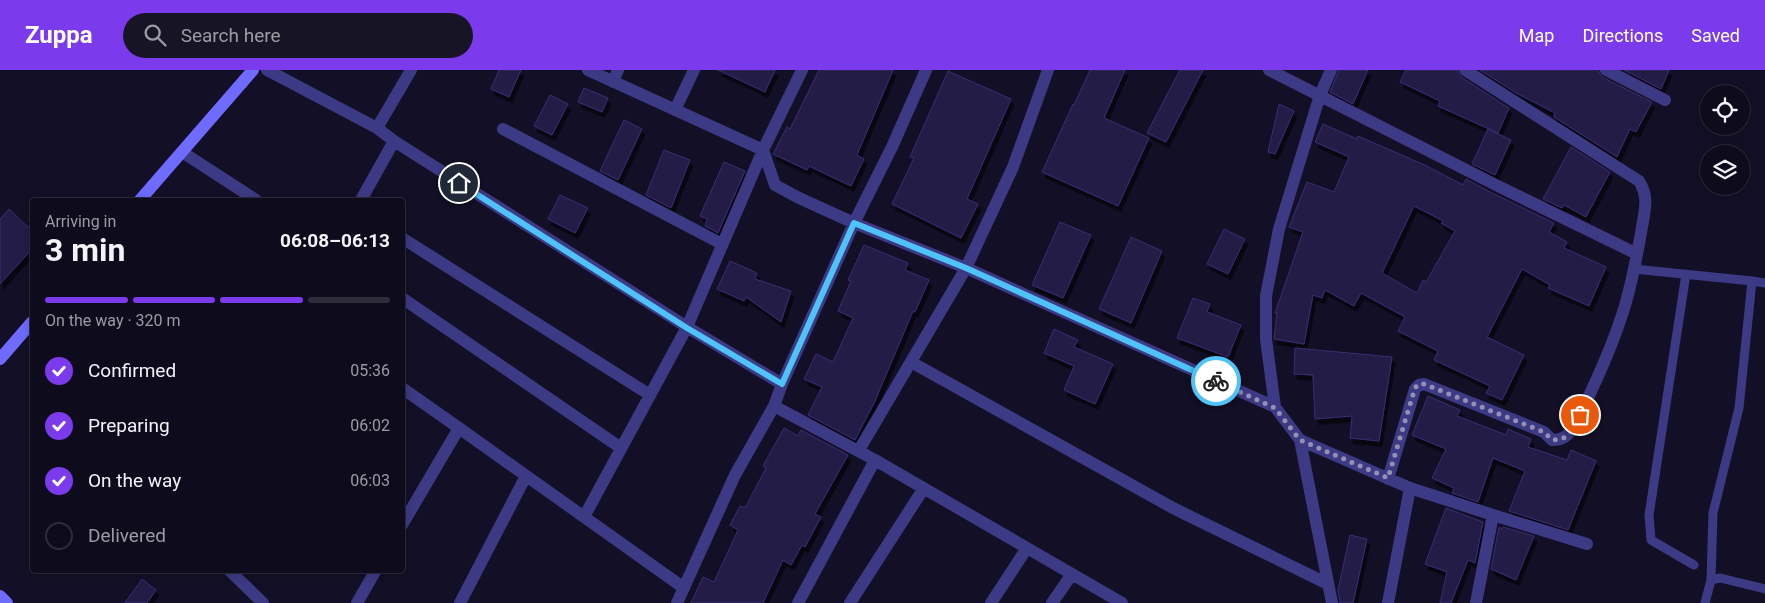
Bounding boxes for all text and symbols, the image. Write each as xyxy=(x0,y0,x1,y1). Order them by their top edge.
search box xyxy=(123,13,473,58)
text: Zuppa xyxy=(25,21,93,49)
icon: search xyxy=(141,21,169,49)
text: Search here xyxy=(181,24,281,47)
text: Map xyxy=(1519,25,1554,46)
text: Directions xyxy=(1582,25,1663,46)
text: Saved xyxy=(1691,25,1740,46)
map controls xyxy=(1700,85,1750,195)
button: locate xyxy=(1700,85,1750,135)
button: layers xyxy=(1700,145,1750,195)
pin xyxy=(438,162,480,204)
icon: home xyxy=(445,169,473,197)
text: Arriving in xyxy=(45,212,116,231)
text: 06:08–06:13 xyxy=(280,229,390,252)
text: 3 min xyxy=(45,231,125,269)
text: On the way · 320 m xyxy=(45,311,181,330)
courier xyxy=(1191,356,1241,406)
icon: check xyxy=(45,357,73,385)
text: Confirmed xyxy=(88,359,176,382)
text: 05:36 xyxy=(350,361,390,380)
icon: bike xyxy=(1202,367,1230,395)
pin xyxy=(1559,394,1601,436)
icon: bag xyxy=(1566,401,1594,429)
icon: check xyxy=(45,412,73,440)
text: Preparing xyxy=(88,414,170,437)
text: 06:02 xyxy=(350,416,390,435)
icon: check xyxy=(45,467,73,495)
text: On the way xyxy=(88,469,181,492)
text: 06:03 xyxy=(350,471,390,490)
text: Delivered xyxy=(88,524,166,547)

